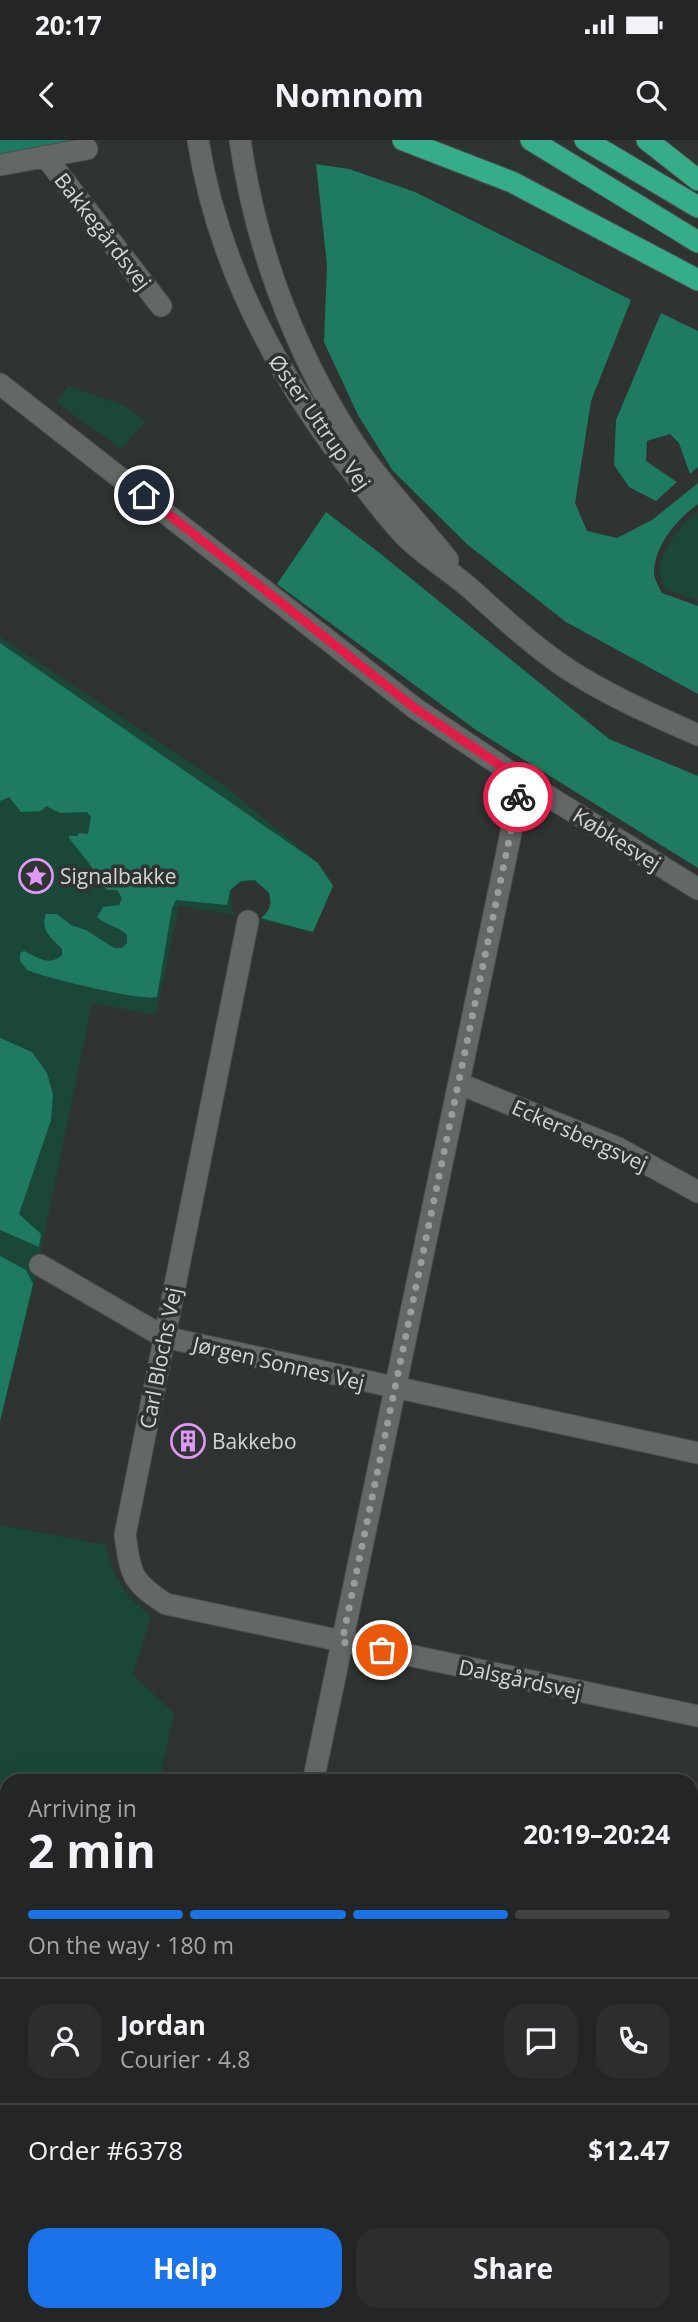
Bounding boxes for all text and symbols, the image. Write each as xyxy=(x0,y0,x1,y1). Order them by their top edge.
text: 20:17 xyxy=(35,7,102,43)
text: Nomnom xyxy=(274,73,424,116)
icon: back xyxy=(28,76,66,114)
icon: search xyxy=(632,76,670,114)
street label: Bakkegårdsvej xyxy=(49,167,157,295)
street label: Øster Uttrup Vej xyxy=(263,349,377,495)
pin xyxy=(114,465,174,525)
icon: home xyxy=(125,476,163,514)
courier xyxy=(483,762,553,832)
icon: bike xyxy=(499,778,537,816)
street label: Købkesvej xyxy=(568,801,666,877)
place icon: Signalbakke xyxy=(17,857,55,895)
place label: Signalbakke xyxy=(60,862,176,890)
street label: Eckersbergsvej xyxy=(508,1093,652,1177)
street label: Carl Blochs Vej xyxy=(133,1285,187,1431)
street label: Jørgen Sonnes Vej xyxy=(189,1329,367,1396)
building icon: Bakkebo xyxy=(169,1422,207,1460)
place label: Bakkebo xyxy=(212,1427,297,1455)
pin xyxy=(352,1620,412,1680)
icon: bag xyxy=(363,1631,401,1669)
street label: Dalsgårdsvej xyxy=(456,1652,584,1706)
text: Arriving in xyxy=(28,1792,137,1824)
text: 20:19–20:24 xyxy=(523,1816,670,1852)
text: 2 min xyxy=(28,1819,156,1881)
text: On the way · 180 m xyxy=(28,1929,234,1961)
button: person xyxy=(28,2004,102,2078)
button: chat xyxy=(504,2004,578,2078)
button: phone xyxy=(596,2004,670,2078)
text: Jordan xyxy=(120,2007,206,2043)
text: Courier · 4.8 xyxy=(120,2043,250,2075)
text: Order #6378 xyxy=(28,2132,183,2168)
text: $12.47 xyxy=(588,2132,670,2168)
button: Help xyxy=(28,2228,342,2308)
button: Share xyxy=(356,2228,670,2308)

